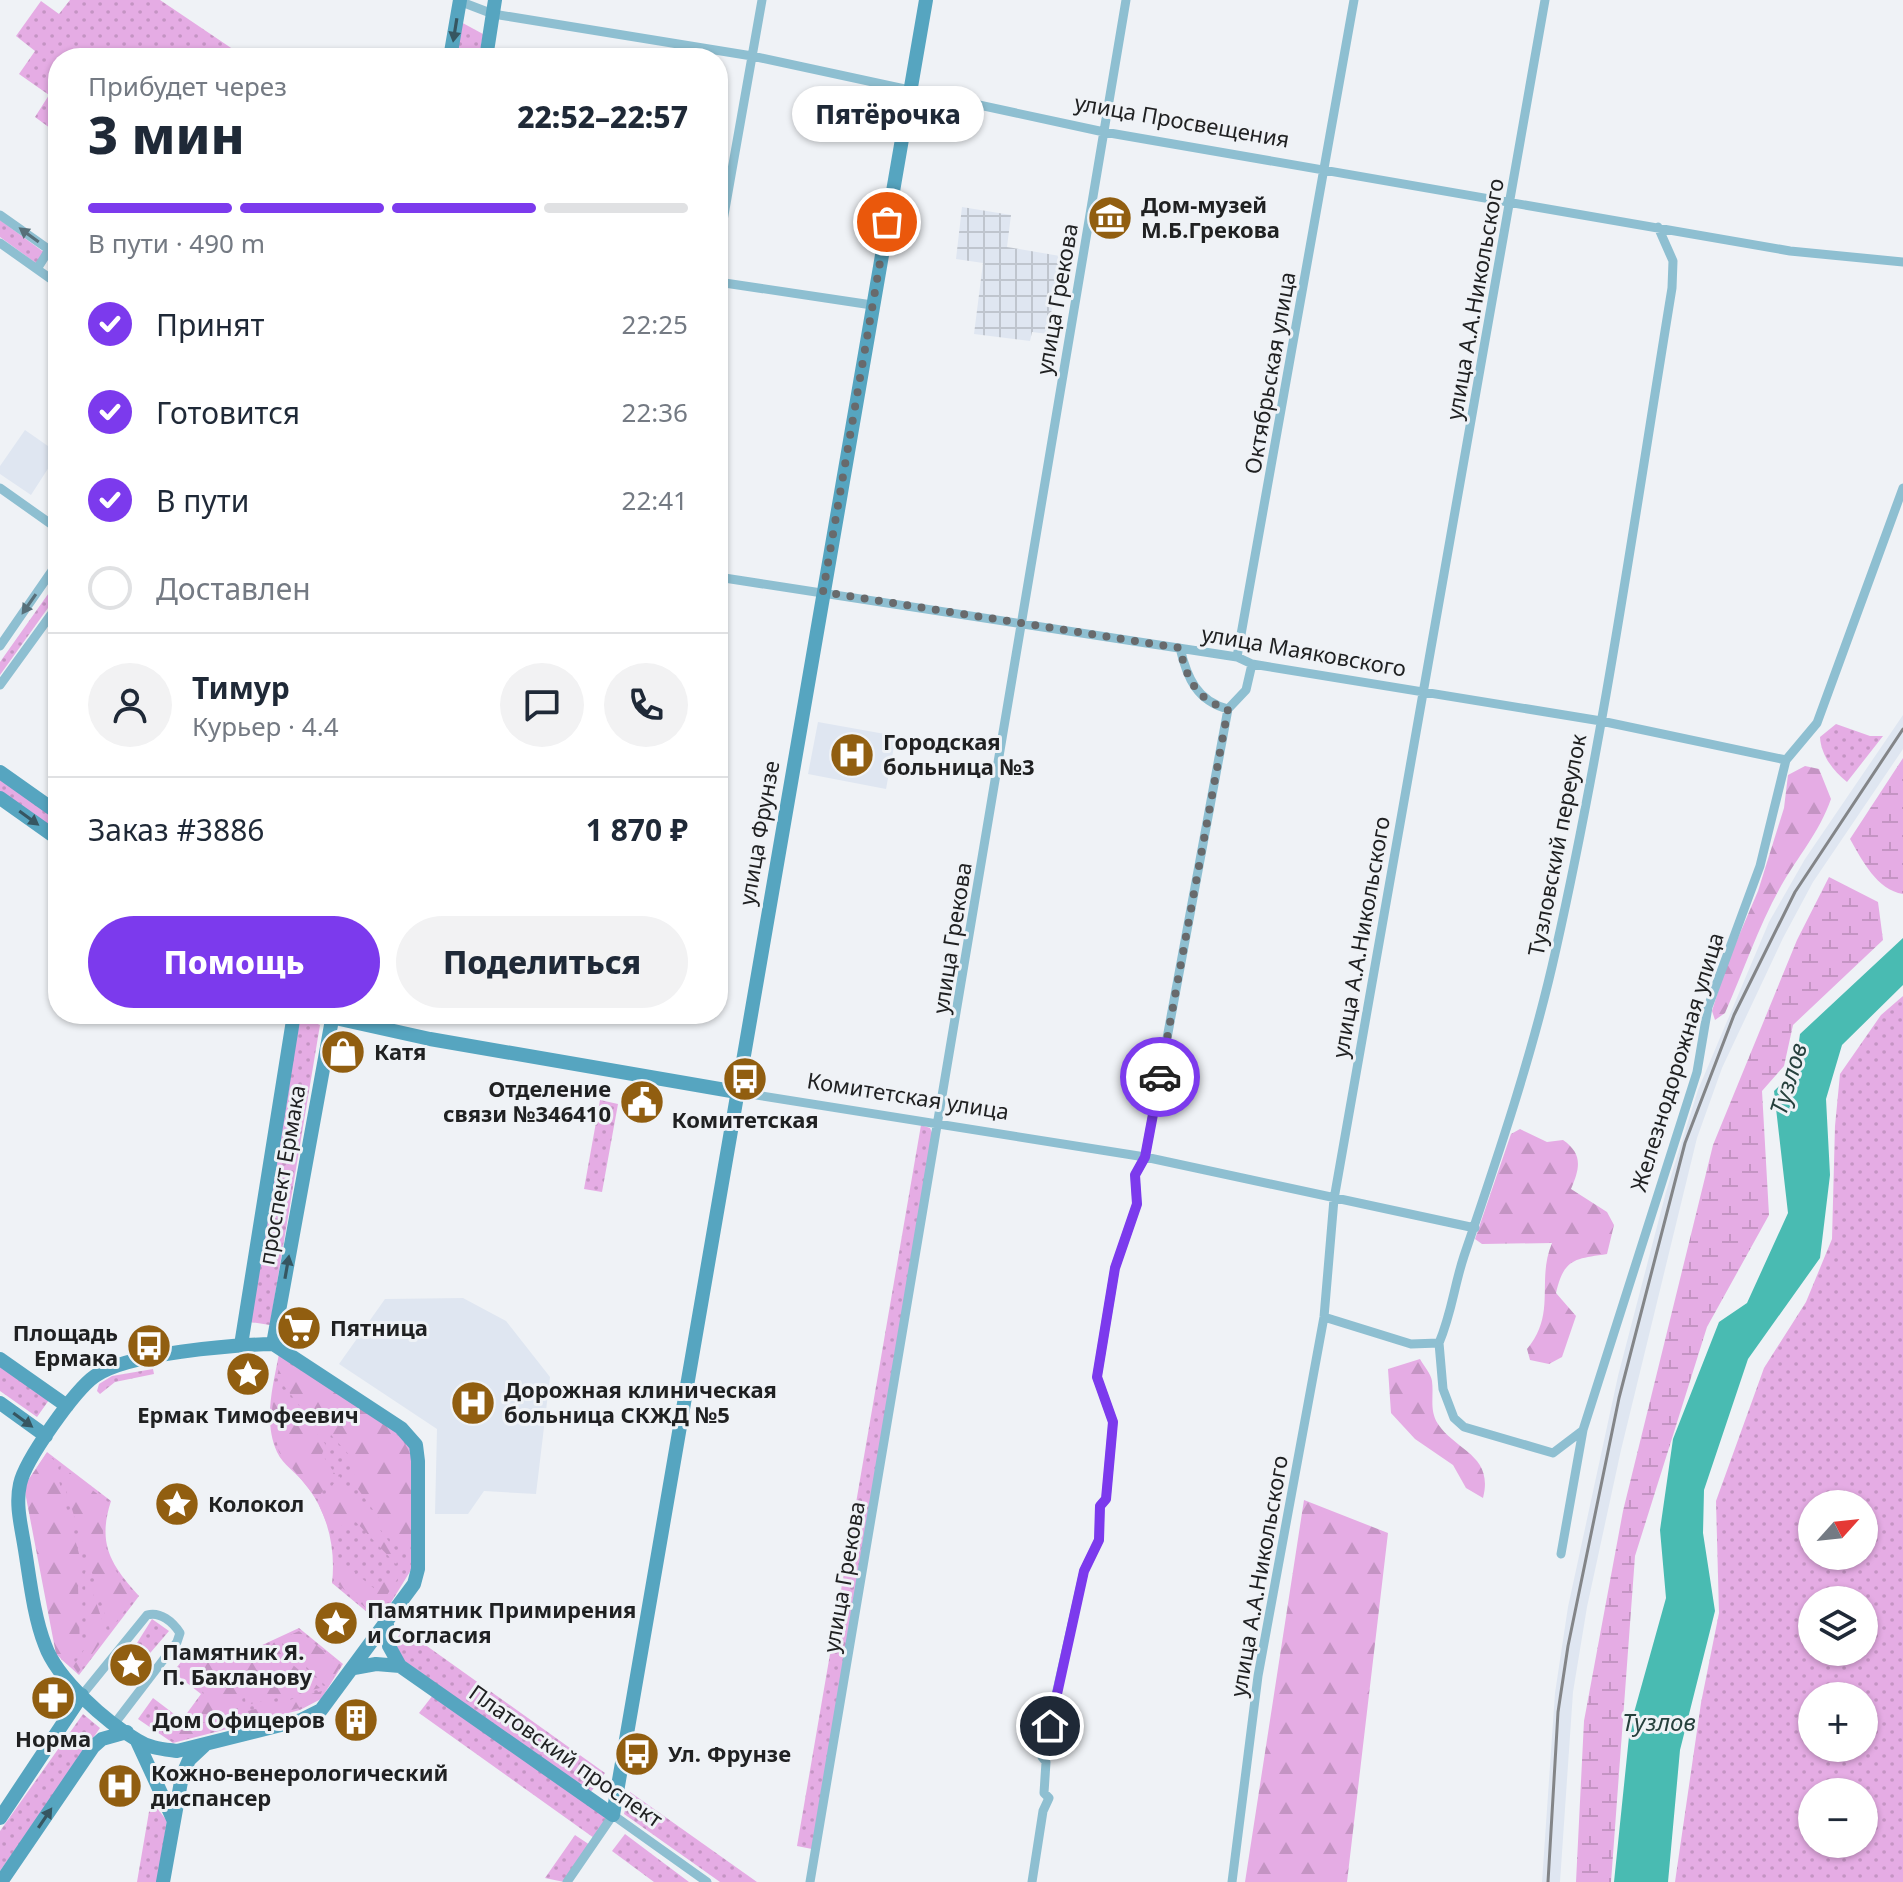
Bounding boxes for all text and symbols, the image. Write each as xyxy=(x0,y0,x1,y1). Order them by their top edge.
one-way arrow xyxy=(448,18,461,43)
text: Прибудет через xyxy=(88,68,287,104)
callout: Пятёрочка xyxy=(791,86,983,142)
street label: улица Просвещения xyxy=(1072,86,1292,154)
text: 22:52–22:57 xyxy=(517,96,688,137)
text: Пятёрочка xyxy=(815,96,961,132)
text: 3 мин xyxy=(88,98,245,169)
street label: улица А.А.Никольского xyxy=(1438,176,1510,422)
pin xyxy=(853,188,921,256)
place label: Дом-музей М.Б.Грекова xyxy=(1141,189,1280,244)
museum icon: Дом-музей М.Б.Грекова xyxy=(1086,194,1134,242)
icon: bag xyxy=(865,200,909,244)
street label: улица Грекова xyxy=(1028,221,1084,377)
text: В пути · 490 m xyxy=(88,225,265,261)
one-way arrow xyxy=(19,228,39,244)
street label: Октябрьская улица xyxy=(1236,269,1302,476)
icon: check xyxy=(88,302,132,346)
text: Принят xyxy=(156,304,265,345)
text: 22:25 xyxy=(622,306,688,342)
icon: check xyxy=(88,390,132,434)
text: Готовится xyxy=(156,392,300,433)
text: 22:36 xyxy=(622,394,688,430)
icon: check xyxy=(88,478,132,522)
text: В пути xyxy=(156,480,249,521)
text: 22:41 xyxy=(622,482,688,518)
text: Доставлен xyxy=(156,568,311,609)
one-way arrow xyxy=(22,594,37,615)
street label: улица Маяковского xyxy=(1199,617,1409,683)
button: person xyxy=(88,663,172,747)
button: chat xyxy=(500,663,584,747)
button: phone xyxy=(604,663,688,747)
text: Тимур xyxy=(192,667,290,708)
text: Курьер · 4.4 xyxy=(192,708,339,744)
place label: Городская больница №3 xyxy=(883,726,1035,781)
hospital icon: Городская больница №3 xyxy=(828,731,876,779)
street label: Тузловский переулок xyxy=(1520,731,1592,958)
street label: улица Фрунзе xyxy=(731,758,785,907)
text: Заказ #3886 xyxy=(88,809,264,850)
text: 1 870 ₽ xyxy=(586,809,688,850)
one-way arrow xyxy=(19,810,39,826)
street label: улица А.А.Никольского xyxy=(1324,814,1396,1060)
street label: улица Грекова xyxy=(924,860,978,1016)
button: Помощь xyxy=(88,916,380,1008)
button: Поделиться xyxy=(396,916,688,1008)
street label: Железнодорожная улица xyxy=(1622,929,1730,1195)
shop icon: Катя xyxy=(319,1028,367,1076)
place label: Катя xyxy=(374,1036,426,1066)
courier xyxy=(1120,1037,1200,1117)
water label: Тузлов xyxy=(1761,1038,1814,1119)
bus stop icon: Комитетская xyxy=(721,1055,769,1103)
icon: car xyxy=(1138,1055,1182,1099)
street label: Комитетская улица xyxy=(805,1064,1011,1126)
place label: Отделение связи №346410 xyxy=(443,1073,611,1128)
public building icon: Отделение связи №346410 xyxy=(618,1078,666,1126)
street label: проспект Ермака xyxy=(250,1083,312,1267)
place label: Комитетская xyxy=(671,1104,819,1134)
one-way arrow xyxy=(282,1254,294,1279)
supermarket icon: Пятница xyxy=(275,1304,323,1352)
place label: Пятница xyxy=(330,1312,428,1342)
place label: Площадь Ермака xyxy=(13,1317,118,1372)
bus stop icon: Площадь Ермака xyxy=(125,1322,173,1370)
place icon: Ермак Тимофеевич xyxy=(224,1350,272,1398)
place label: Дорожная клиническая больница СКЖД №5 xyxy=(504,1374,777,1429)
hospital icon: Дорожная клиническая больница СКЖД №5 xyxy=(449,1379,497,1427)
place label: Ермак Тимофеевич xyxy=(137,1399,359,1429)
one-way arrow xyxy=(13,1411,33,1427)
street label: улица А.А.Никольского xyxy=(1222,1453,1294,1699)
place icon: Колокол xyxy=(153,1480,201,1528)
place label: Колокол xyxy=(208,1488,304,1518)
north arrow xyxy=(1798,1490,1878,1570)
map controls xyxy=(1798,1490,1878,1858)
street label: улица Грекова xyxy=(815,1499,871,1655)
button: layers xyxy=(1798,1586,1878,1666)
place label: Памятник Примирения и Cогласия xyxy=(367,1594,636,1649)
place icon: Памятник Примирения и Cогласия xyxy=(312,1599,360,1647)
place label: Памятник Я. П. Бакланову xyxy=(162,1636,312,1691)
place icon: Памятник Я. П. Бакланову xyxy=(107,1641,155,1689)
pharmacy icon: Норма xyxy=(29,1674,77,1722)
street label: Платовский проспект xyxy=(464,1677,669,1833)
button: + xyxy=(1798,1682,1878,1762)
pin xyxy=(1016,1692,1084,1760)
building icon: Дом Офицеров xyxy=(332,1696,380,1744)
place label: Дом Офицеров xyxy=(152,1704,325,1734)
icon: home xyxy=(1028,1704,1072,1748)
water label: Тузлов xyxy=(1622,1705,1696,1738)
place label: Норма xyxy=(15,1723,91,1753)
bus stop icon: Ул. Фрунзе xyxy=(613,1730,661,1778)
place label: Ул. Фрунзе xyxy=(668,1738,791,1768)
place label: Кожно-венерологический диспансер xyxy=(151,1757,448,1812)
hospital icon: Кожно-венерологический диспансер xyxy=(96,1762,144,1810)
button: − xyxy=(1798,1778,1878,1858)
one-way arrow xyxy=(37,1807,52,1828)

